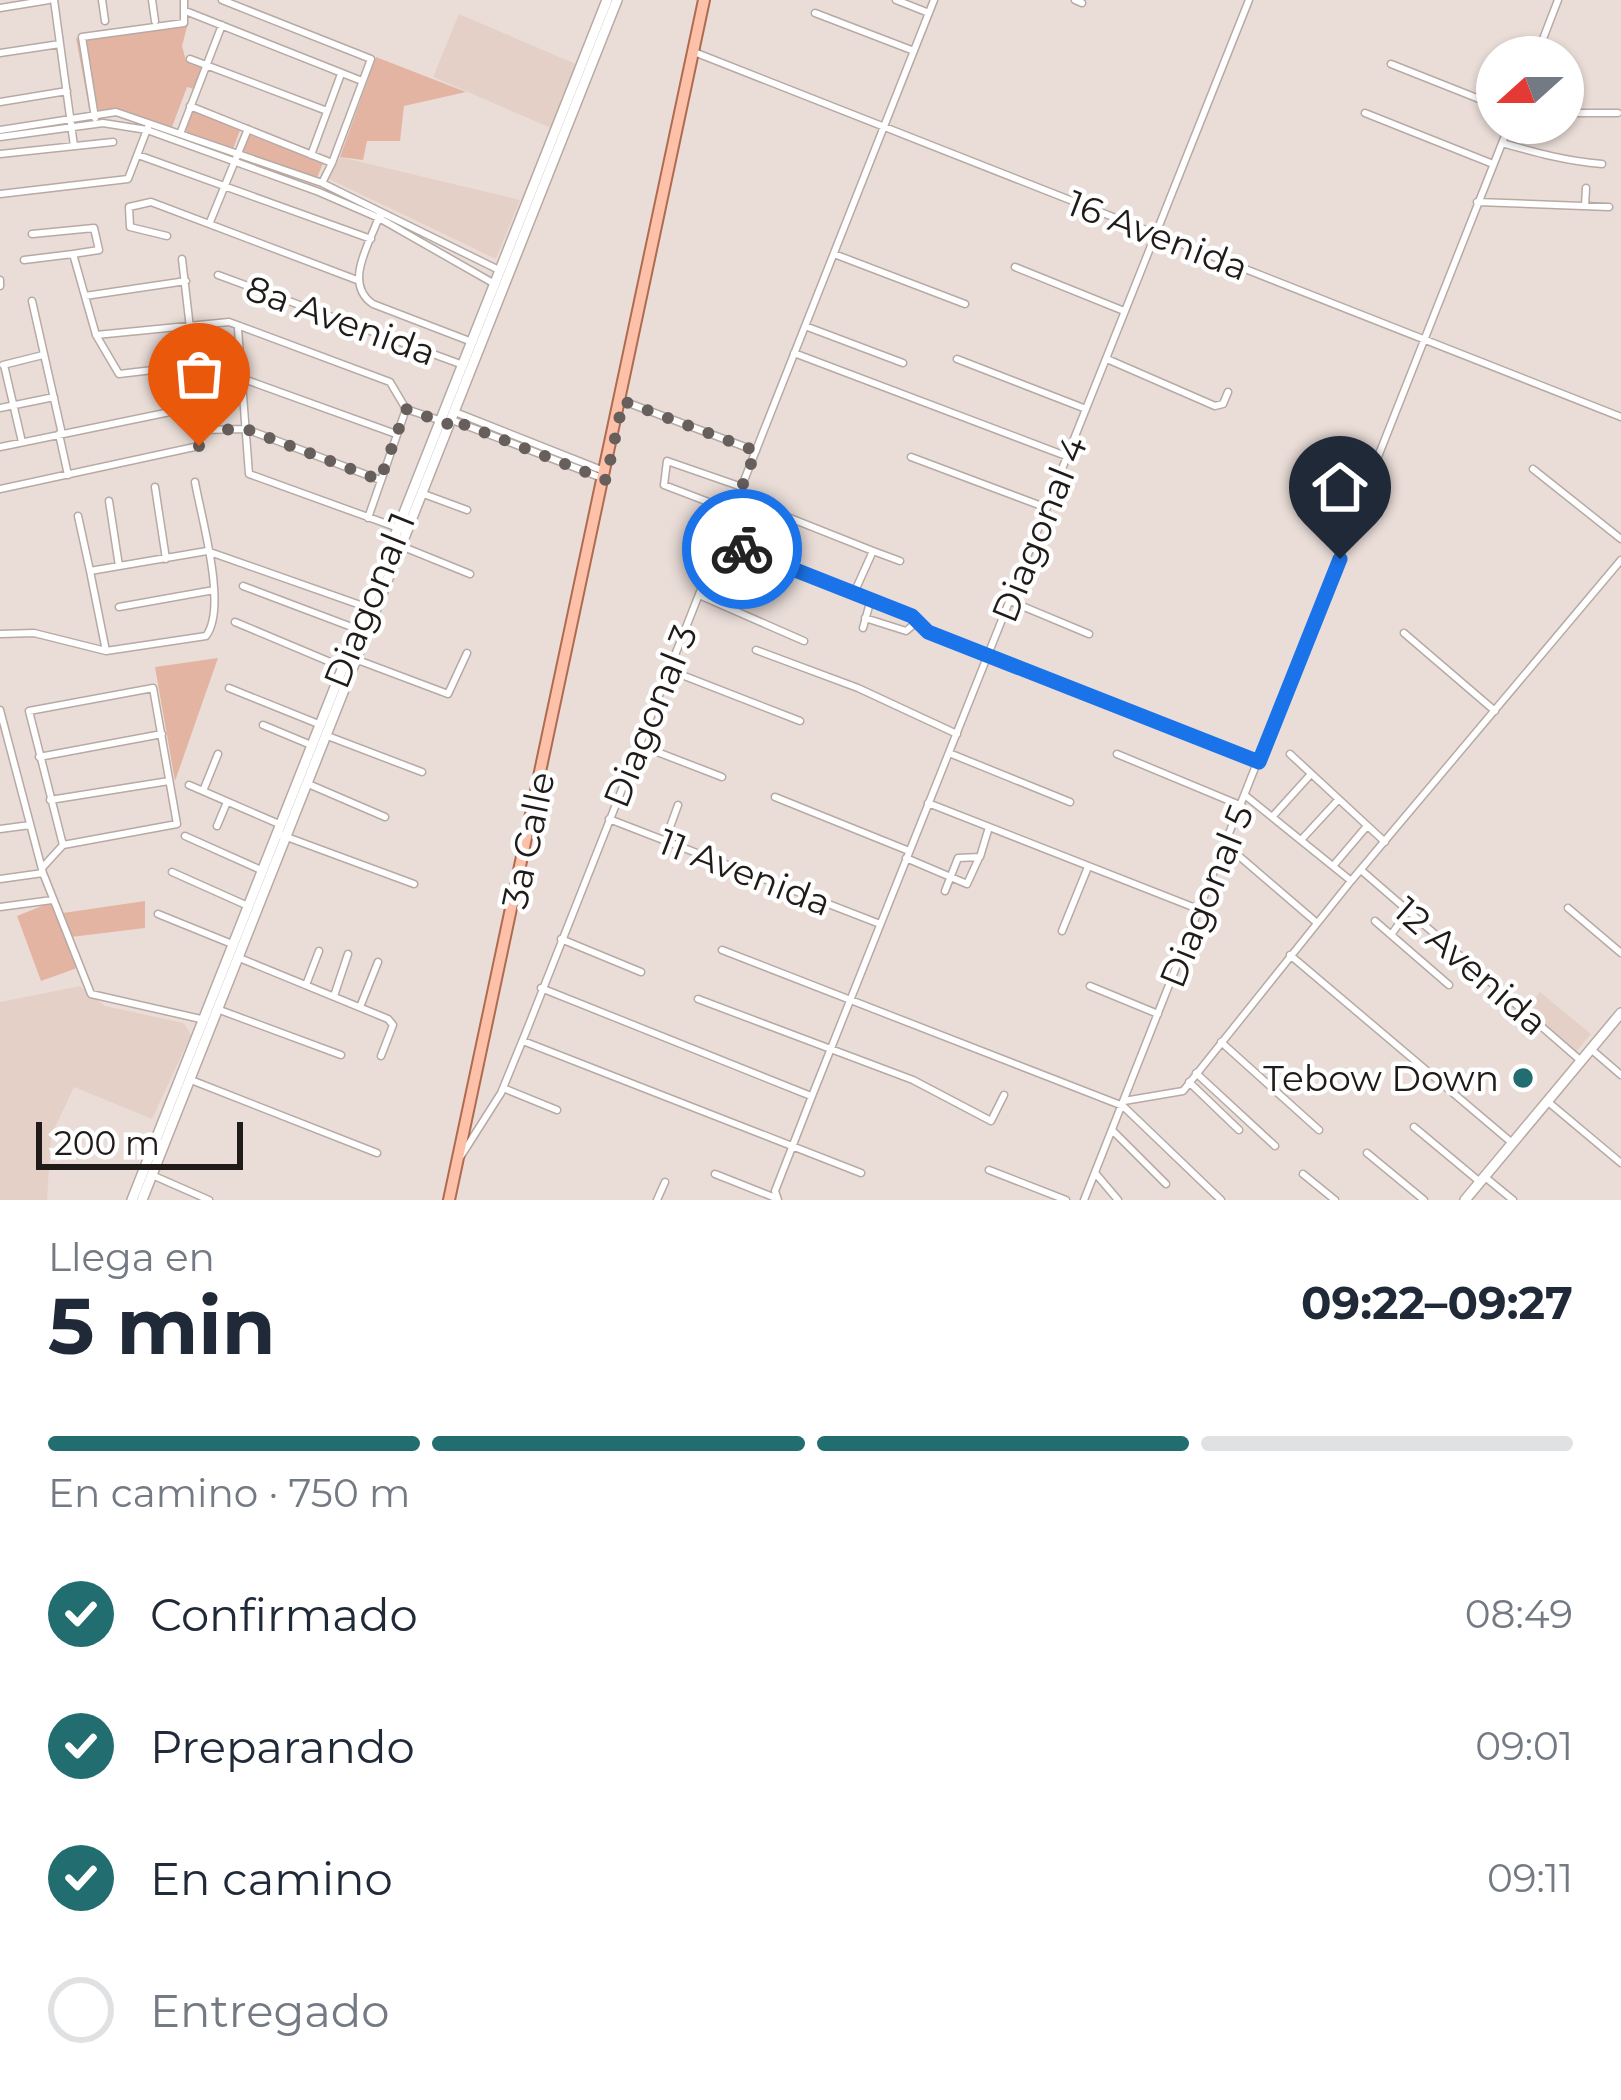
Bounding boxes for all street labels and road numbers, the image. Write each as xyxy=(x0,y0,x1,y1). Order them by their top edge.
street label: 16 Avenida xyxy=(1062,180,1254,290)
street label: 8a Avenida xyxy=(240,265,442,375)
street label: Diagonal 4 xyxy=(982,430,1096,628)
street label: Diagonal 1 xyxy=(314,506,424,694)
street label: Diagonal 3 xyxy=(593,618,707,814)
street label: 3a Calle xyxy=(492,768,564,912)
street label: Diagonal 5 xyxy=(1149,798,1263,994)
street label: 11 Avenida xyxy=(653,819,837,925)
street label: 12 Avenida xyxy=(1386,888,1556,1044)

